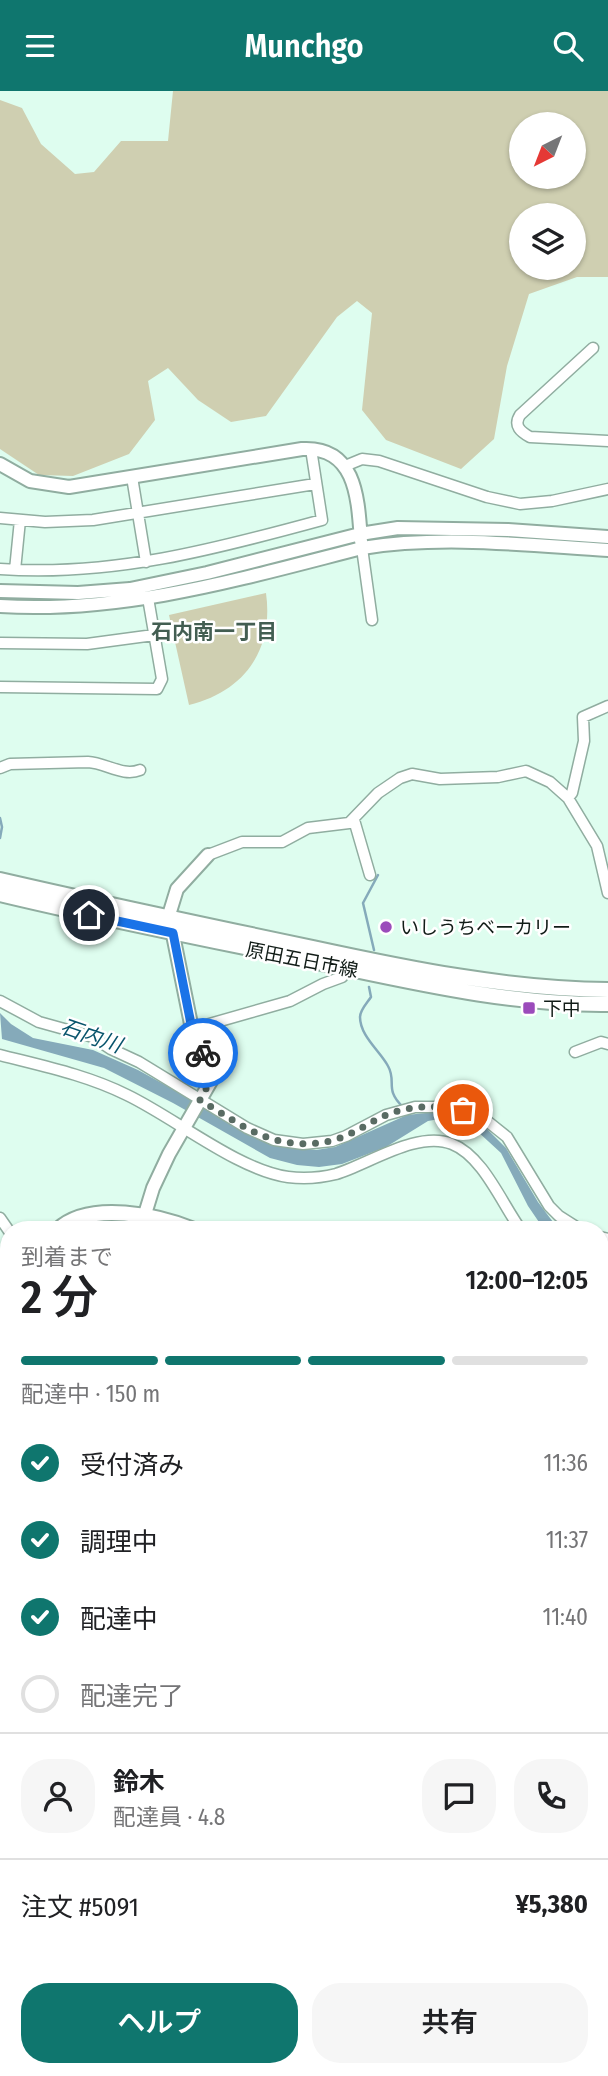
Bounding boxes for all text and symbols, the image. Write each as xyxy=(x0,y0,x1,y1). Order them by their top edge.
icon: menu xyxy=(21,27,59,65)
text: Munchgo xyxy=(244,27,364,65)
icon: search xyxy=(549,27,587,65)
north arrow xyxy=(509,112,586,189)
map controls xyxy=(509,112,586,280)
button: layers xyxy=(509,203,586,280)
district label: 石内南一丁目 xyxy=(151,619,277,645)
pin xyxy=(59,885,119,945)
icon: home xyxy=(70,896,108,934)
place label: いしうちベーカリー xyxy=(400,916,571,939)
marker: いしうちベーカリー xyxy=(378,919,394,935)
street label: 原田五日市線 xyxy=(244,938,360,982)
place label: 下中 xyxy=(543,997,581,1020)
marker: 下中 xyxy=(521,1000,537,1016)
water label: 石内川 xyxy=(57,1013,127,1059)
courier xyxy=(168,1018,238,1088)
icon: bike xyxy=(184,1034,222,1072)
pin xyxy=(433,1080,493,1140)
icon: bag xyxy=(444,1091,482,1129)
text: 到着まで xyxy=(21,1243,113,1271)
text: 12:00–12:05 xyxy=(466,1265,588,1296)
text: 2 分 xyxy=(21,1270,98,1325)
text: 配達中 · 150 m xyxy=(21,1380,160,1408)
icon: check xyxy=(21,1444,59,1482)
text: 11:36 xyxy=(544,1449,588,1477)
text: 受付済み xyxy=(80,1450,184,1481)
icon: check xyxy=(21,1521,59,1559)
text: 11:37 xyxy=(546,1526,588,1554)
text: 調理中 xyxy=(80,1527,158,1558)
icon: check xyxy=(21,1598,59,1636)
text: 11:40 xyxy=(543,1603,588,1631)
text: 配達中 xyxy=(80,1604,158,1635)
text: 配達完了 xyxy=(80,1681,184,1712)
button: person xyxy=(21,1759,95,1833)
button: chat xyxy=(422,1759,496,1833)
button: phone xyxy=(514,1759,588,1833)
text: 鈴木 xyxy=(113,1767,165,1798)
text: 配達員 · 4.8 xyxy=(113,1803,225,1831)
text: ¥5,380 xyxy=(516,1889,588,1920)
text: 注文 #5091 xyxy=(21,1892,139,1923)
button: ヘルプ xyxy=(21,1983,298,2063)
button: 共有 xyxy=(312,1983,588,2063)

